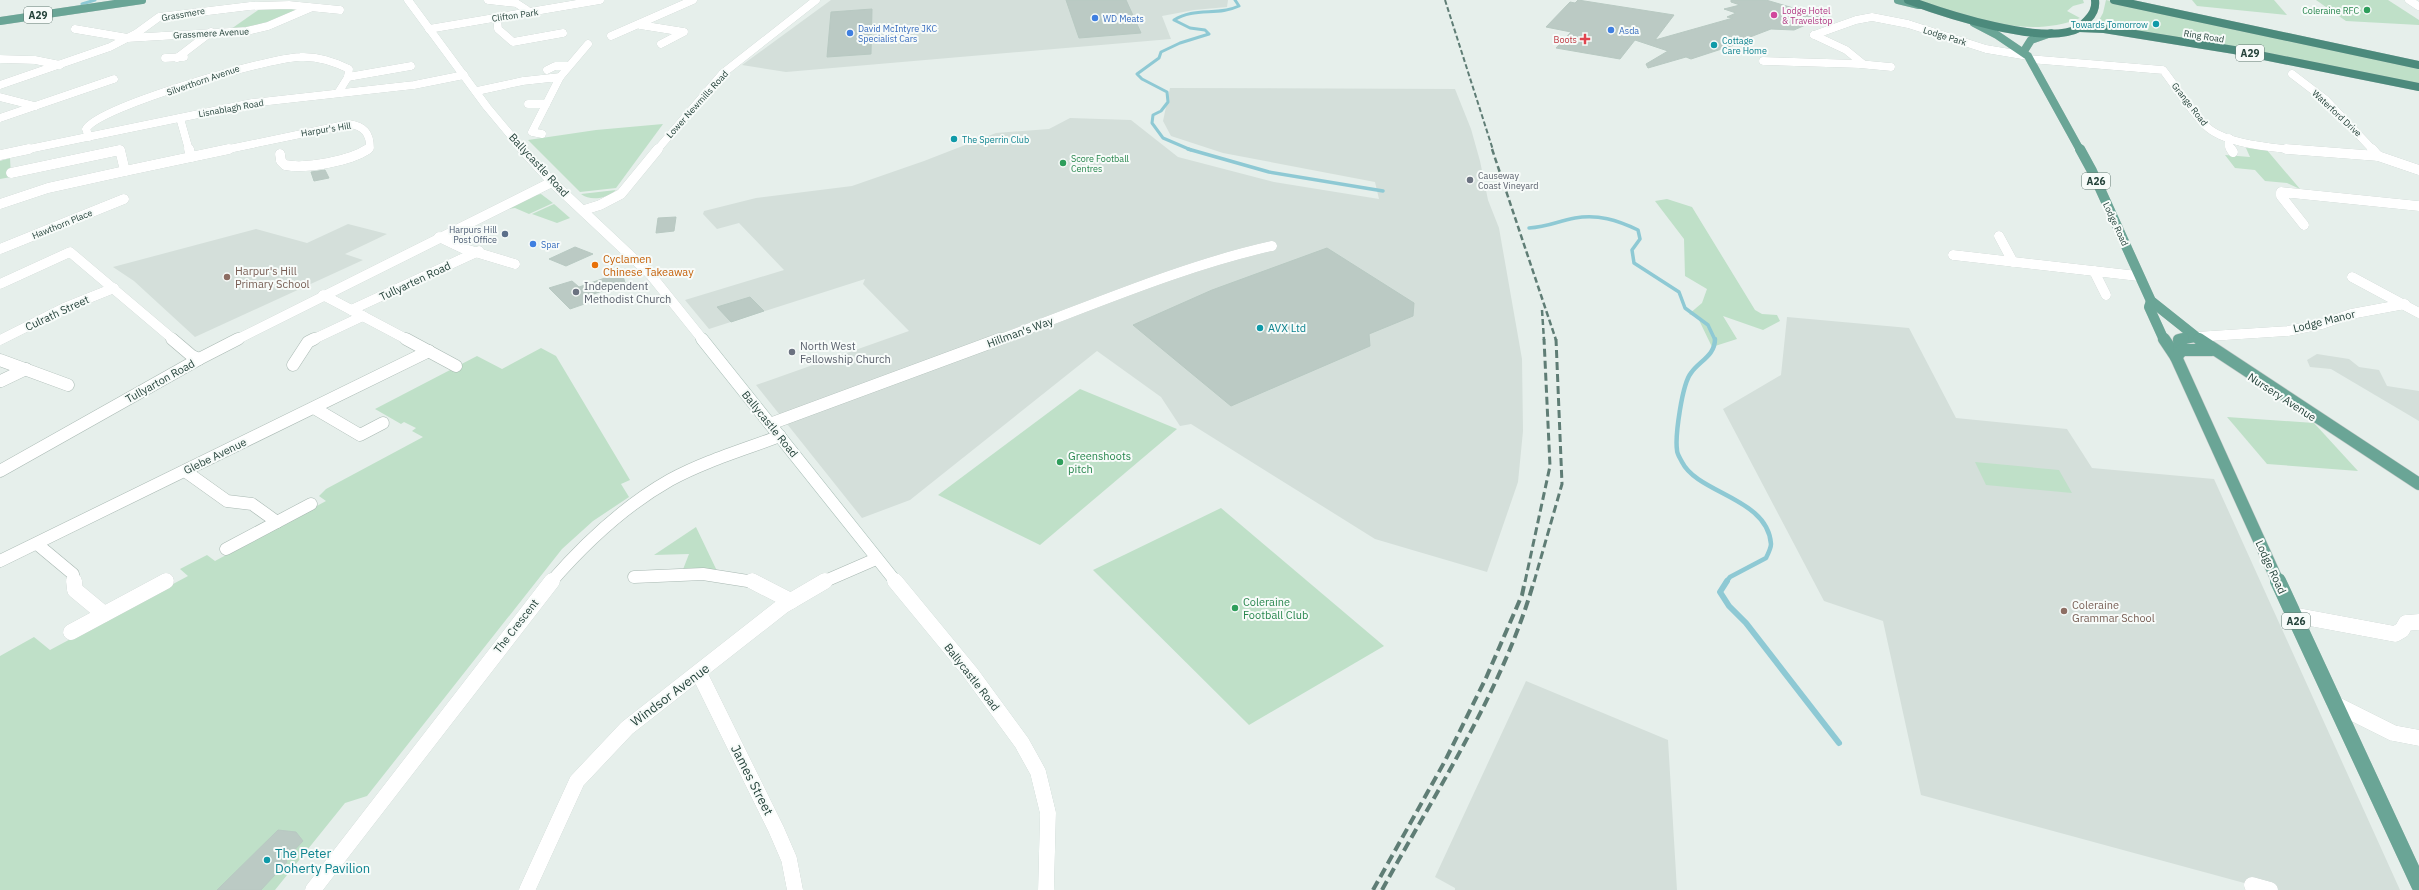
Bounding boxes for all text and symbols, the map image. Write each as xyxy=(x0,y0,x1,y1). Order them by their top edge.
street label: Grassmere xyxy=(160,5,206,23)
place label: Lodge Hotel & Travelstop xyxy=(1782,5,1833,26)
place label: Coleraine RFC xyxy=(2302,5,2359,16)
marker: Coleraine RFC xyxy=(2362,5,2372,15)
street label: Clifton Park xyxy=(491,6,539,24)
road number: A29 xyxy=(24,7,52,23)
marker: Lodge Hotel & Travelstop xyxy=(1769,10,1779,20)
marker: WD Meats xyxy=(1090,13,1100,23)
place label: WD Meats xyxy=(1103,13,1144,24)
place label: Towards Tomorrow xyxy=(2071,19,2148,30)
marker: Towards Tomorrow xyxy=(2151,19,2161,29)
place label: David McIntyre JKC Specialist Cars xyxy=(858,23,937,44)
street label: Lodge Park xyxy=(1922,24,1968,48)
marker: Asda xyxy=(1606,25,1616,35)
place label: Asda xyxy=(1619,25,1639,36)
street label: Grassmere Avenue xyxy=(173,26,249,40)
street label: Ring Road xyxy=(2183,27,2225,45)
marker: David McIntyre JKC Specialist Cars xyxy=(845,28,855,38)
place label: Boots xyxy=(1554,34,1577,45)
marker: Boots xyxy=(1580,34,1590,44)
place label: Cottage Care Home xyxy=(1722,35,1767,56)
marker: Cottage Care Home xyxy=(1709,40,1719,50)
road number: A29 xyxy=(2236,45,2264,61)
street label: Silverthorn Avenue xyxy=(165,62,241,98)
street label: Lower Newmills Road xyxy=(664,68,730,140)
street label: Grange Road xyxy=(2170,80,2210,128)
street label: Waterford Drive xyxy=(2310,87,2364,139)
street label: Lisnablagh Road xyxy=(197,97,265,119)
street label: Harpur's Hill xyxy=(300,120,352,138)
street label: Ballycastle Road xyxy=(506,130,572,200)
marker: The Sperrin Club xyxy=(949,134,959,144)
place label: The Sperrin Club xyxy=(962,134,1029,145)
place label: Score Football Centres xyxy=(1071,153,1130,174)
marker: Score Football Centres xyxy=(1058,158,1068,168)
place label: Causeway Coast Vineyard xyxy=(1478,170,1538,191)
road number: A26 xyxy=(2082,173,2110,189)
marker: Causeway Coast Vineyard xyxy=(1465,175,1475,185)
street label: Lodge Road xyxy=(2101,200,2131,248)
street label: Hawthorn Place xyxy=(30,207,94,241)
place label: Harpurs Hill Post Office xyxy=(449,224,498,245)
marker: Harpurs Hill Post Office xyxy=(500,229,510,239)
marker: Spar xyxy=(528,239,538,249)
place label: Spar xyxy=(541,239,560,250)
place label: Cyclamen Chinese Takeaway xyxy=(603,252,694,279)
street label: Tullyarten Road xyxy=(377,258,453,304)
marker: Cyclamen Chinese Takeaway xyxy=(590,260,600,270)
place label: Harpur's Hill Primary School xyxy=(235,264,310,291)
marker: Harpur's Hill Primary School xyxy=(222,272,232,282)
place label: Independent Methodist Church xyxy=(584,279,671,306)
marker: Independent Methodist Church xyxy=(571,287,581,297)
street label: Culrath Street xyxy=(23,292,91,334)
street label: Lodge Manor xyxy=(2291,307,2357,335)
street label: Hillman's Way xyxy=(985,313,1056,350)
place label: AVX Ltd xyxy=(1268,321,1306,335)
marker: AVX Ltd xyxy=(1255,323,1265,333)
place label: North West Fellowship Church xyxy=(800,339,891,366)
marker: North West Fellowship Church xyxy=(787,347,797,357)
street label: Tullyarton Road xyxy=(123,356,197,406)
street label: Nursery Avenue xyxy=(2245,370,2319,424)
street label: Ballycastle Road xyxy=(739,388,801,460)
street label: Glebe Avenue xyxy=(181,435,249,477)
place label: Greenshoots pitch xyxy=(1068,449,1131,476)
marker: Greenshoots pitch xyxy=(1055,457,1065,467)
street label: Lodge Road xyxy=(2252,538,2290,596)
place label: Coleraine Football Club xyxy=(1243,595,1308,622)
street label: The Crescent xyxy=(490,596,542,656)
place label: Coleraine Grammar School xyxy=(2072,598,2155,625)
marker: Coleraine Football Club xyxy=(1230,603,1240,613)
marker: Coleraine Grammar School xyxy=(2059,606,2069,616)
road number: A26 xyxy=(2282,613,2310,629)
street label: Ballycastle Road xyxy=(941,640,1003,714)
street label: Windsor Avenue xyxy=(627,660,713,730)
street label: James Street xyxy=(727,742,777,818)
place label: The Peter Doherty Pavilion xyxy=(275,845,370,877)
marker: The Peter Doherty Pavilion xyxy=(262,855,272,865)

